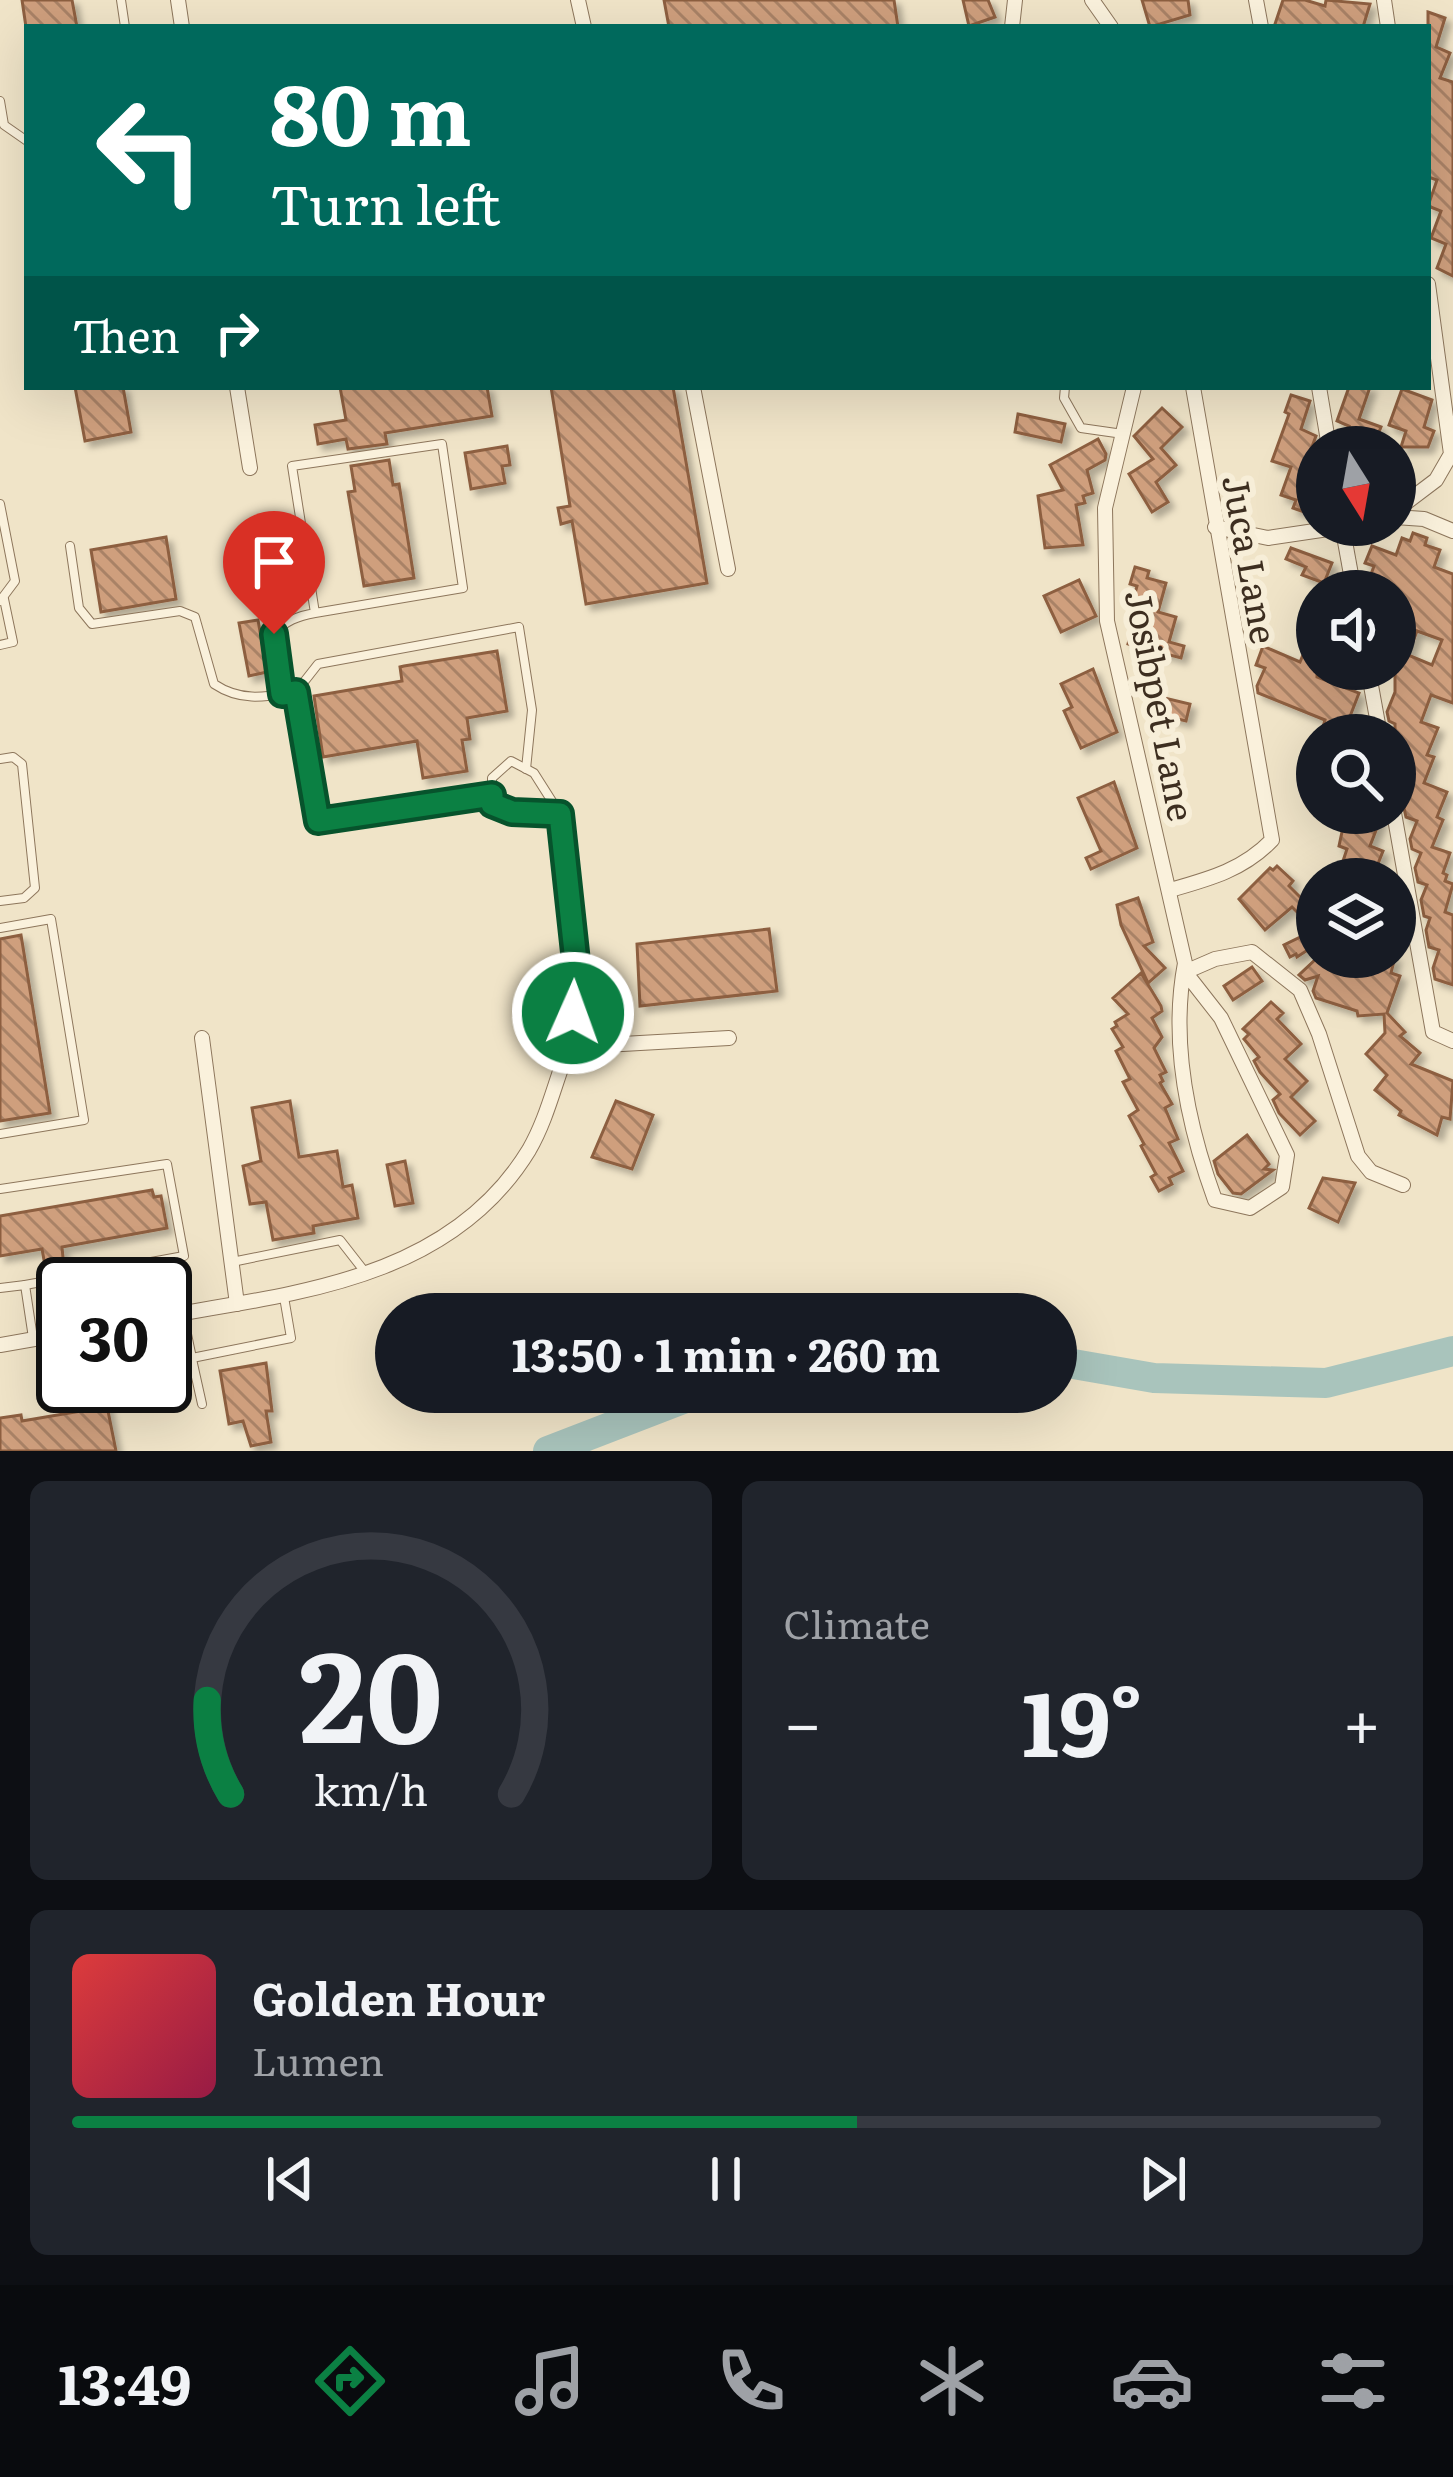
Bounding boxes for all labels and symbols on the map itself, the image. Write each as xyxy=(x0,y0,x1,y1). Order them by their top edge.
north arrow xyxy=(1296,426,1416,546)
street label: Juca Lane xyxy=(1211,470,1293,648)
pin xyxy=(223,511,325,634)
street label: Josibpet Lane xyxy=(1114,585,1210,825)
position arrow xyxy=(510,950,636,1076)
speed limit sign: 30 xyxy=(36,1257,192,1413)

